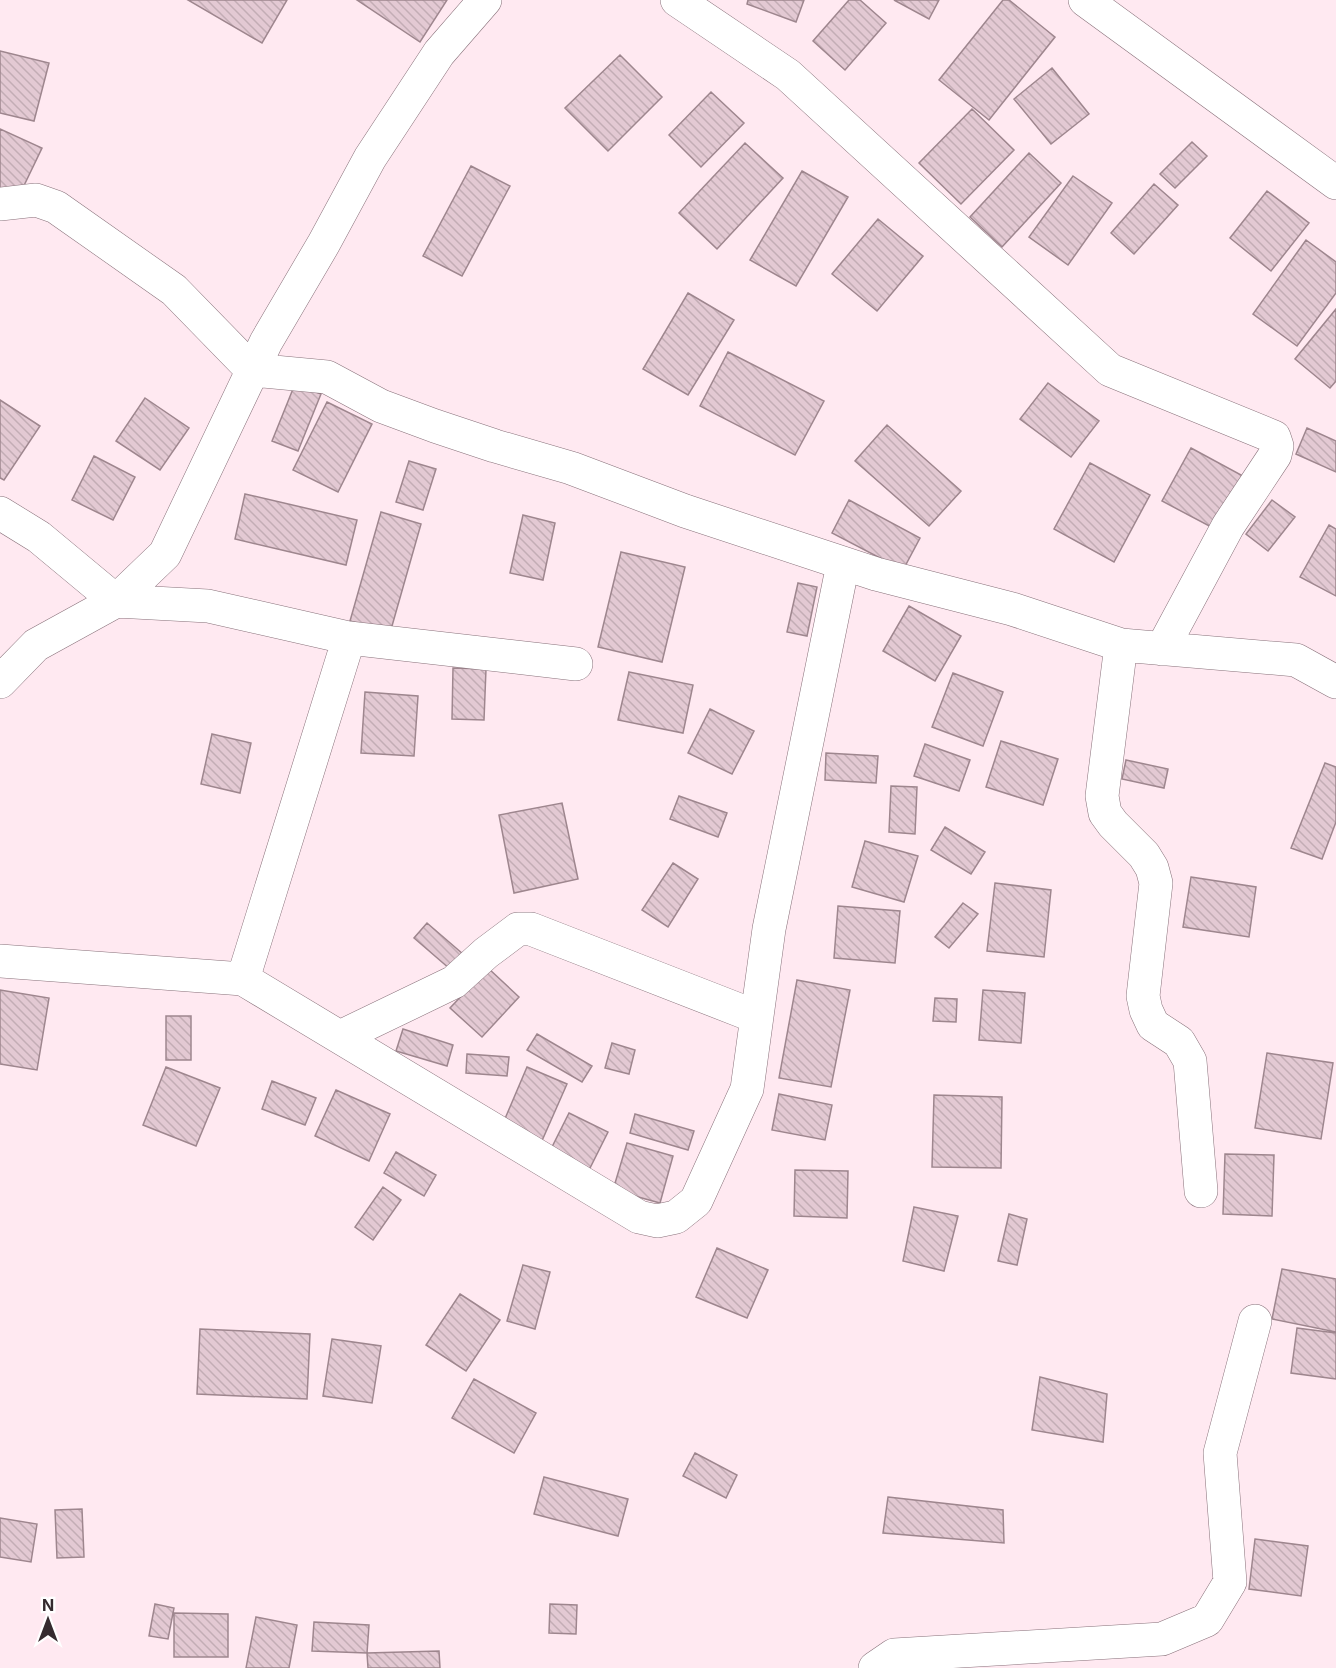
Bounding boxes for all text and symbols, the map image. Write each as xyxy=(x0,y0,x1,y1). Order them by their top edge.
north arrow xyxy=(18,1590,78,1650)
text: N xyxy=(42,1595,54,1615)

